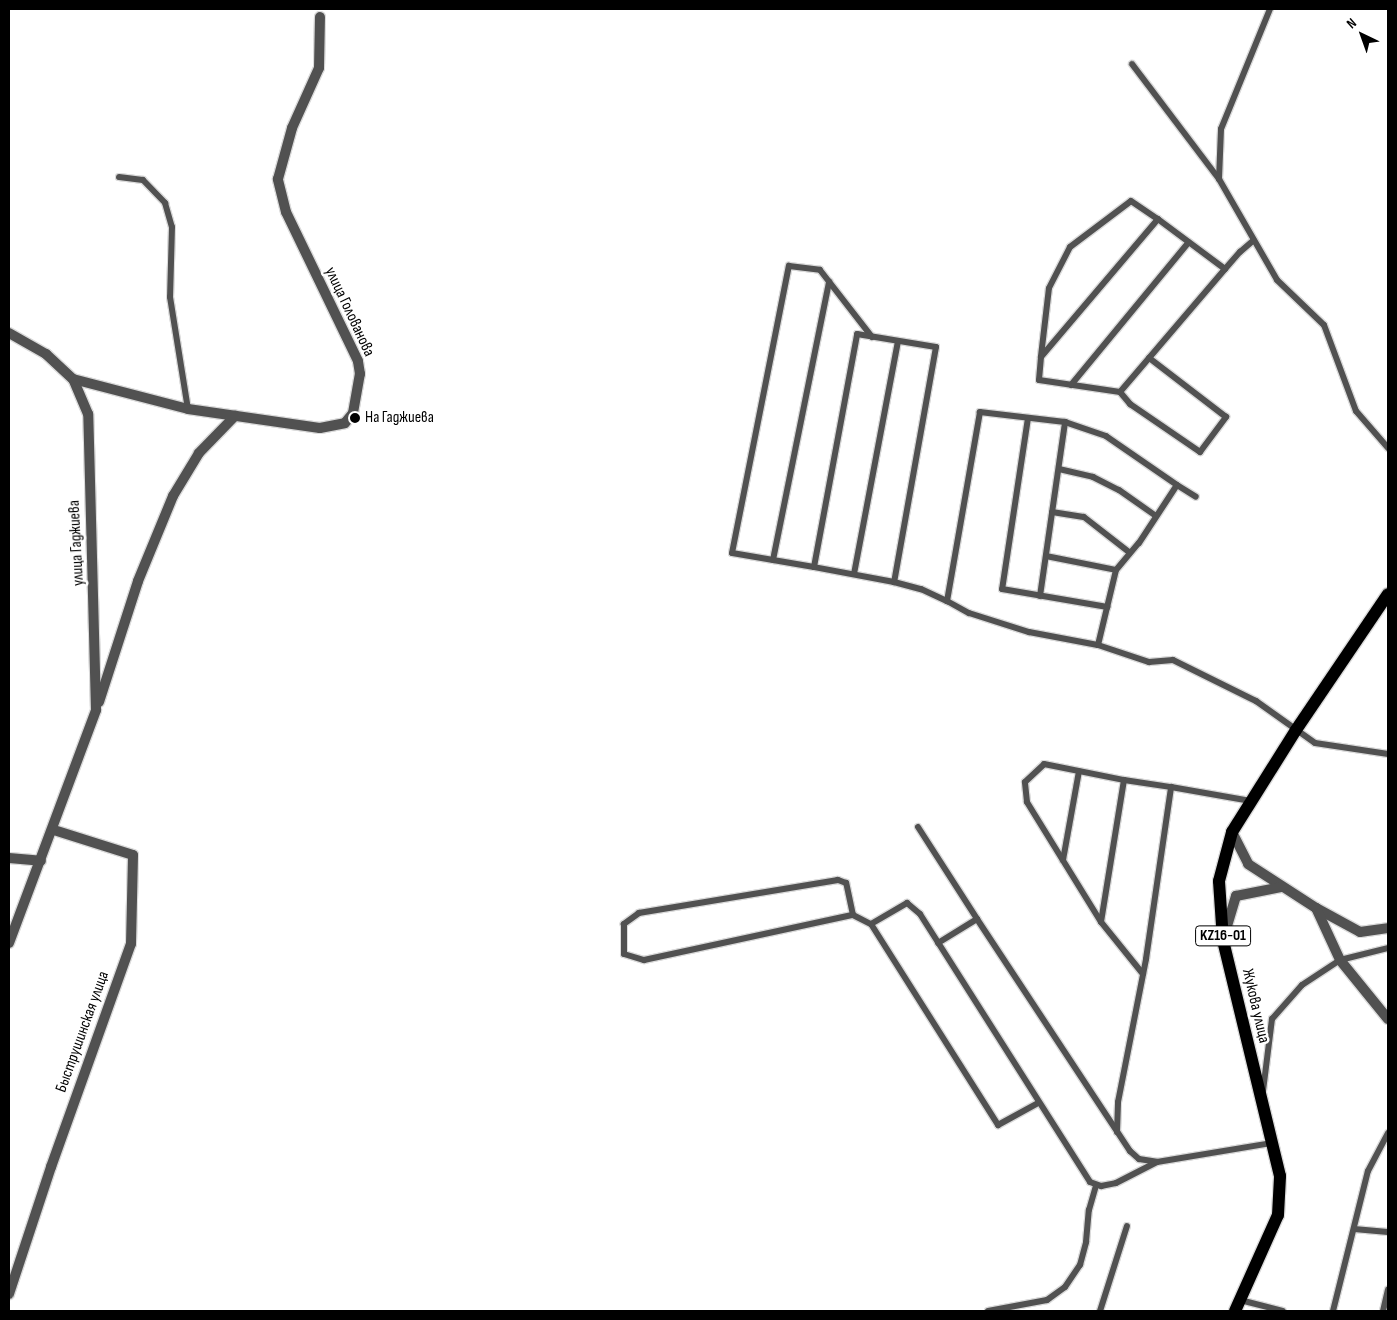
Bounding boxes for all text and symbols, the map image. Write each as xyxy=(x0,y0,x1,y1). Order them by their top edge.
north arrow xyxy=(1337,10,1387,60)
text: N xyxy=(1343,15,1360,32)
street label: улица Голованова xyxy=(320,264,378,360)
place label: На Гаджиева xyxy=(365,408,434,428)
marker: На Гаджиева xyxy=(349,412,361,424)
street label: улица Гаджиева xyxy=(65,500,89,586)
road number: KZ16-01 xyxy=(1194,924,1252,948)
street label: Жукова улица xyxy=(1237,967,1273,1045)
street label: Быструшинская улица xyxy=(52,969,114,1095)

